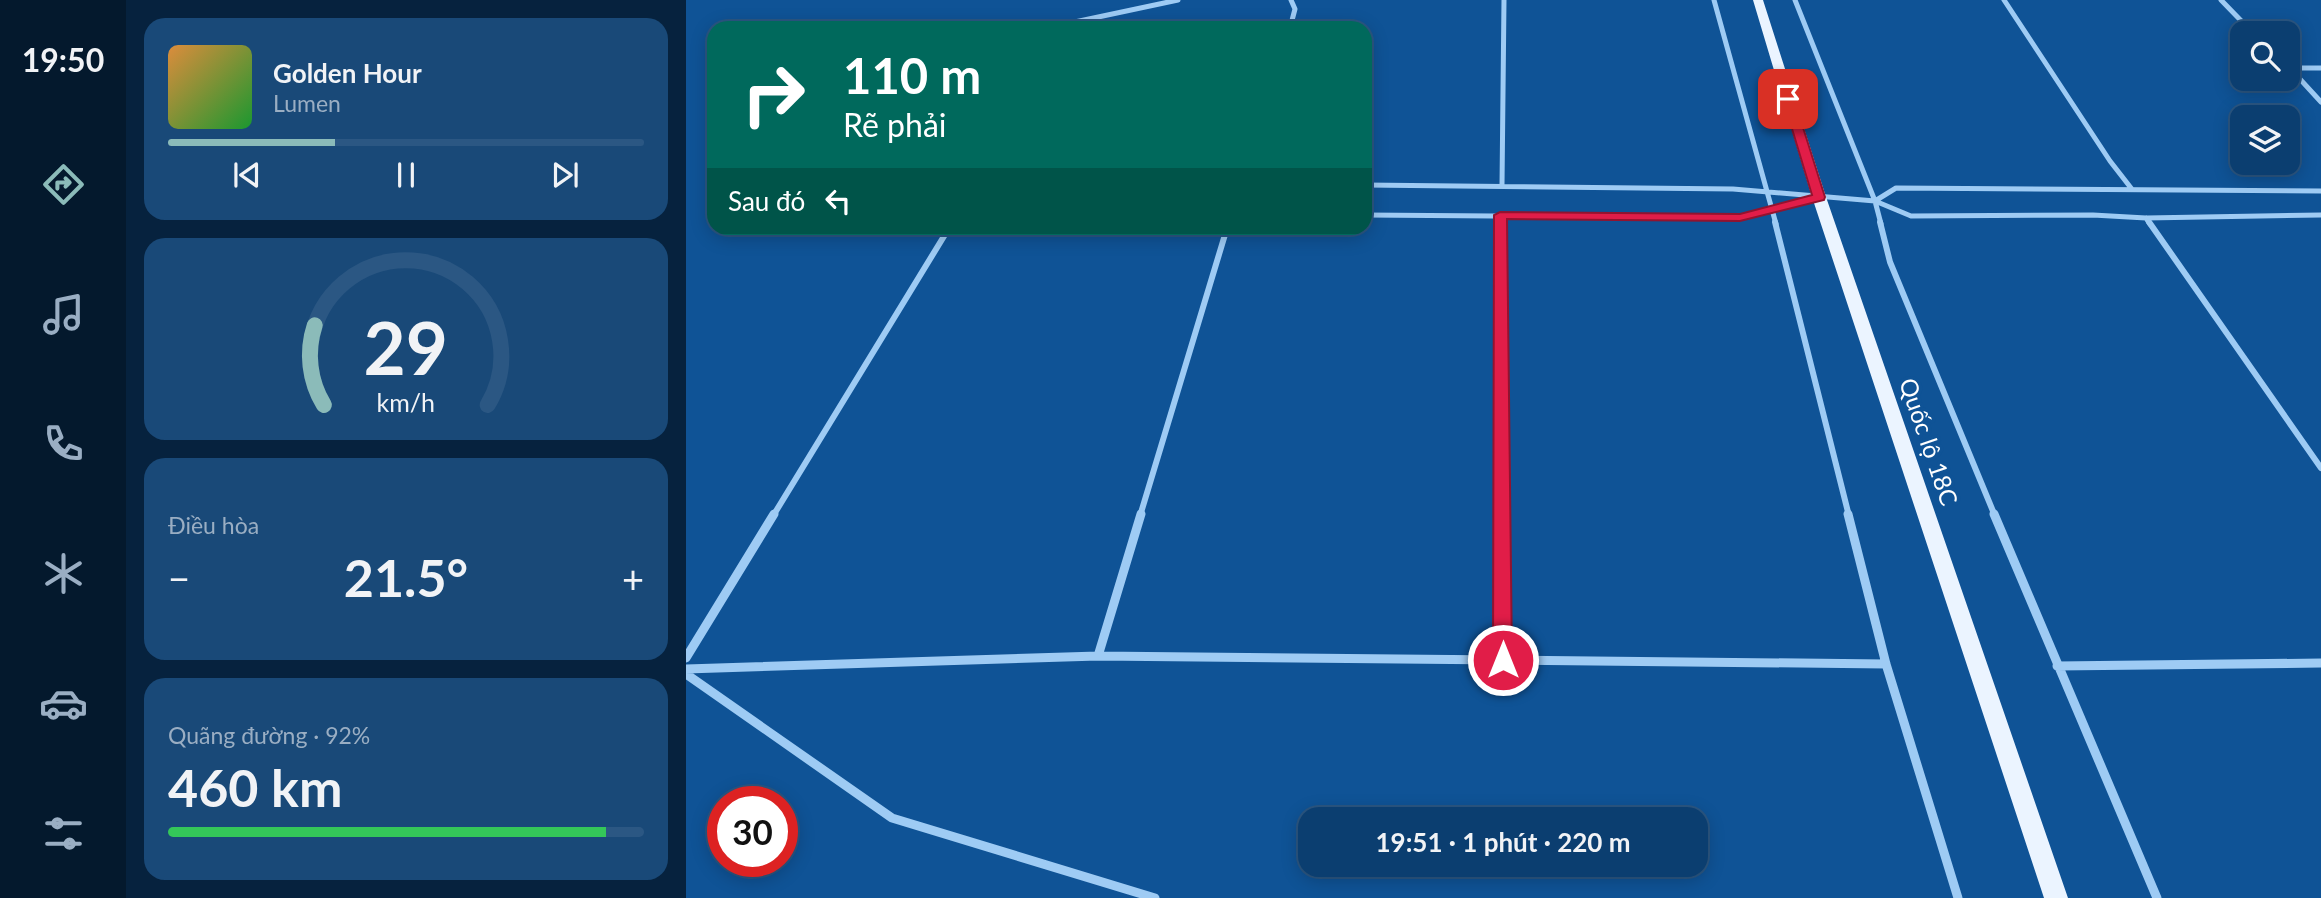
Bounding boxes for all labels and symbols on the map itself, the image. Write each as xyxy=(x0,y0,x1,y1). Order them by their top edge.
pin xyxy=(1758,69,1818,129)
street label: Quốc lộ 18C xyxy=(1894,374,1965,509)
position arrow xyxy=(1466,623,1540,697)
speed limit sign: 30 xyxy=(707,786,798,877)

